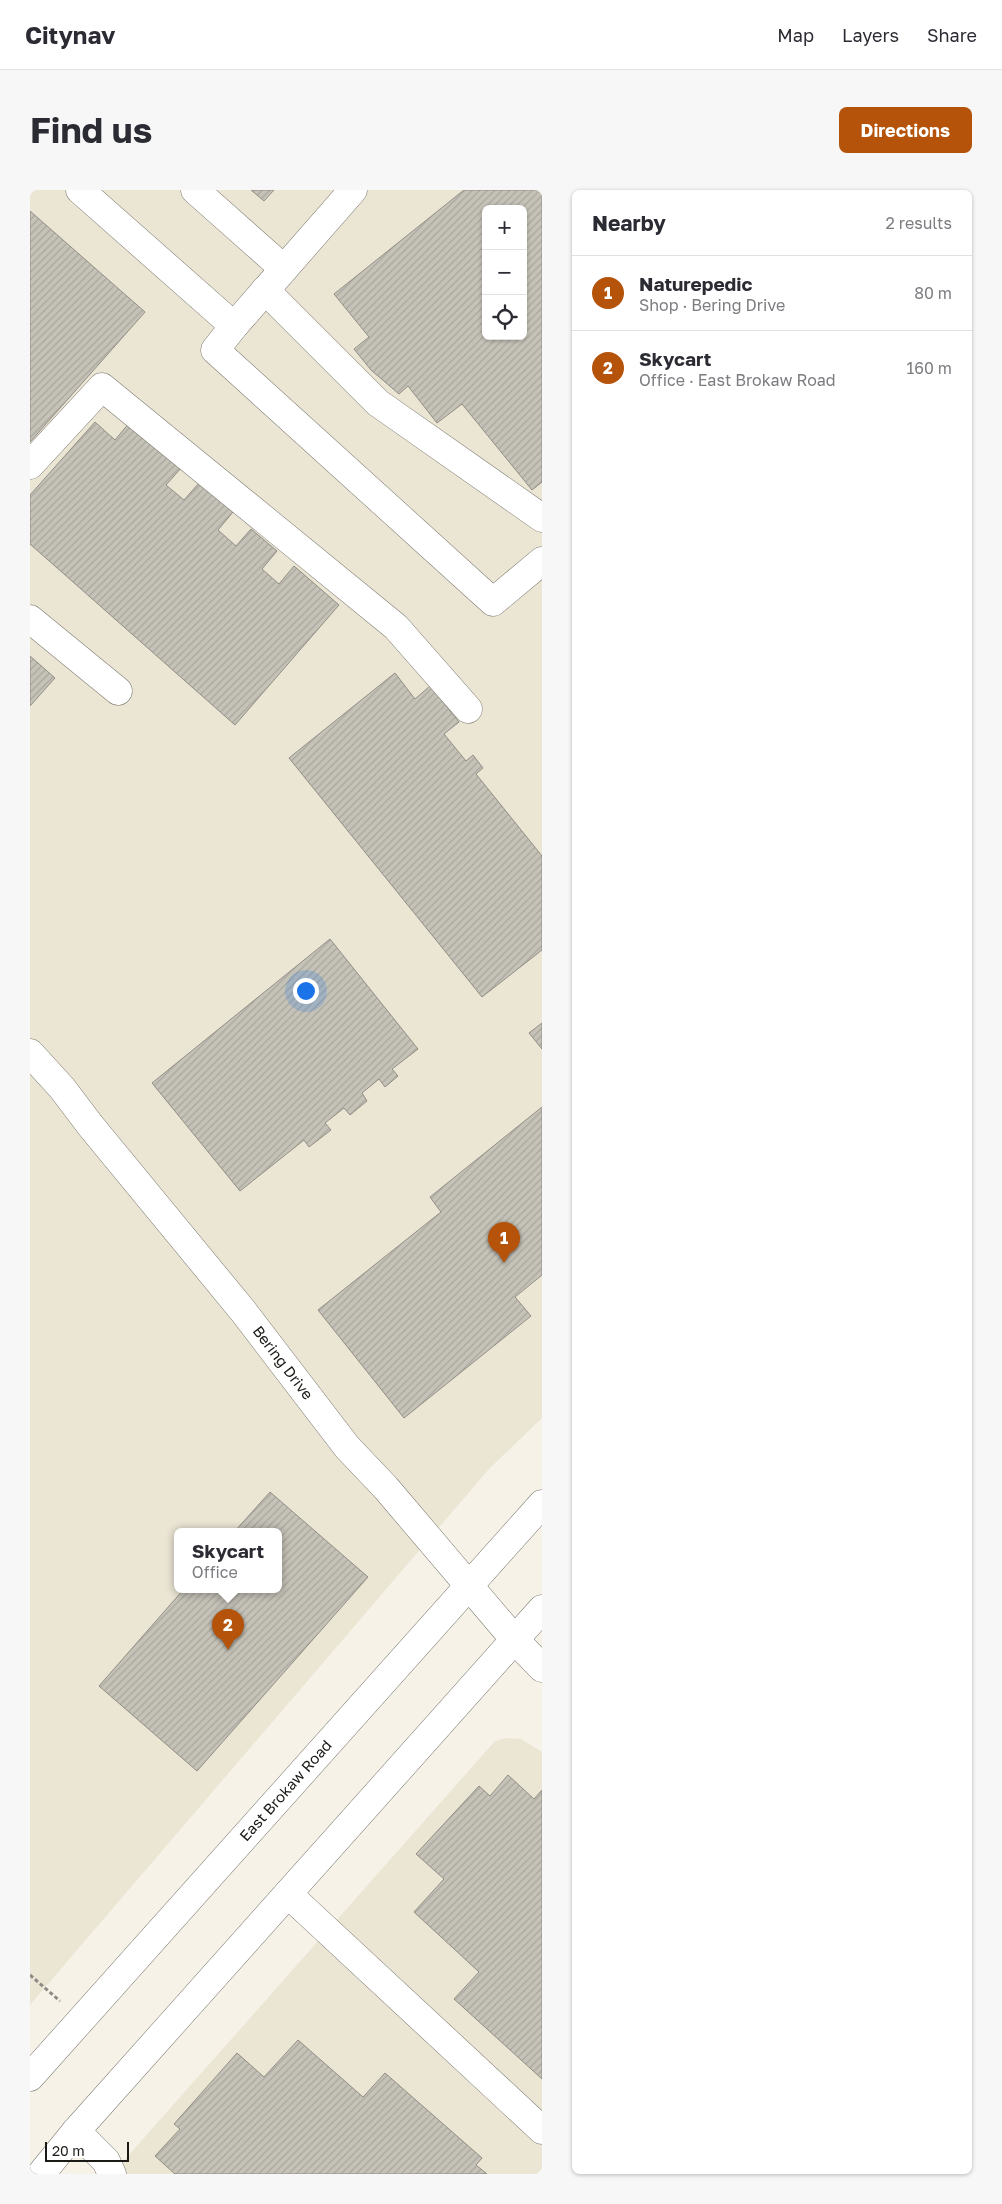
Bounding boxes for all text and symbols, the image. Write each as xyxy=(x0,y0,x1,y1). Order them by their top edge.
text: Citynav xyxy=(25,20,115,49)
text: Map xyxy=(777,24,814,46)
text: Layers xyxy=(842,24,899,46)
text: Share xyxy=(927,24,977,46)
button: Directions xyxy=(839,107,972,153)
text: Find us xyxy=(30,109,152,151)
map controls xyxy=(482,205,527,340)
button: + xyxy=(482,205,527,250)
text: Nearby xyxy=(592,210,666,236)
text: 2 results xyxy=(886,213,952,233)
button: − xyxy=(482,250,527,295)
text: Naturepedic xyxy=(639,272,752,295)
text: 1 xyxy=(604,283,612,303)
text: 80 m xyxy=(914,283,952,303)
button: locate xyxy=(482,295,527,340)
text: Shop · Bering Drive xyxy=(639,295,785,315)
text: Skycart xyxy=(639,347,711,370)
text: 2 xyxy=(603,358,613,378)
text: 160 m xyxy=(906,358,952,378)
text: Office · East Brokaw Road xyxy=(639,370,836,390)
your location xyxy=(293,978,319,1004)
pin: 1 xyxy=(488,1222,520,1263)
street label: Bering Drive xyxy=(250,1322,318,1403)
popup xyxy=(174,1528,282,1593)
text: Skycart xyxy=(192,1539,264,1562)
text: Office xyxy=(192,1562,238,1582)
pin: 2 xyxy=(212,1609,244,1650)
street label: East Brokaw Road xyxy=(235,1736,335,1844)
scale bar xyxy=(45,2139,129,2162)
text: 20 m xyxy=(52,2142,85,2159)

